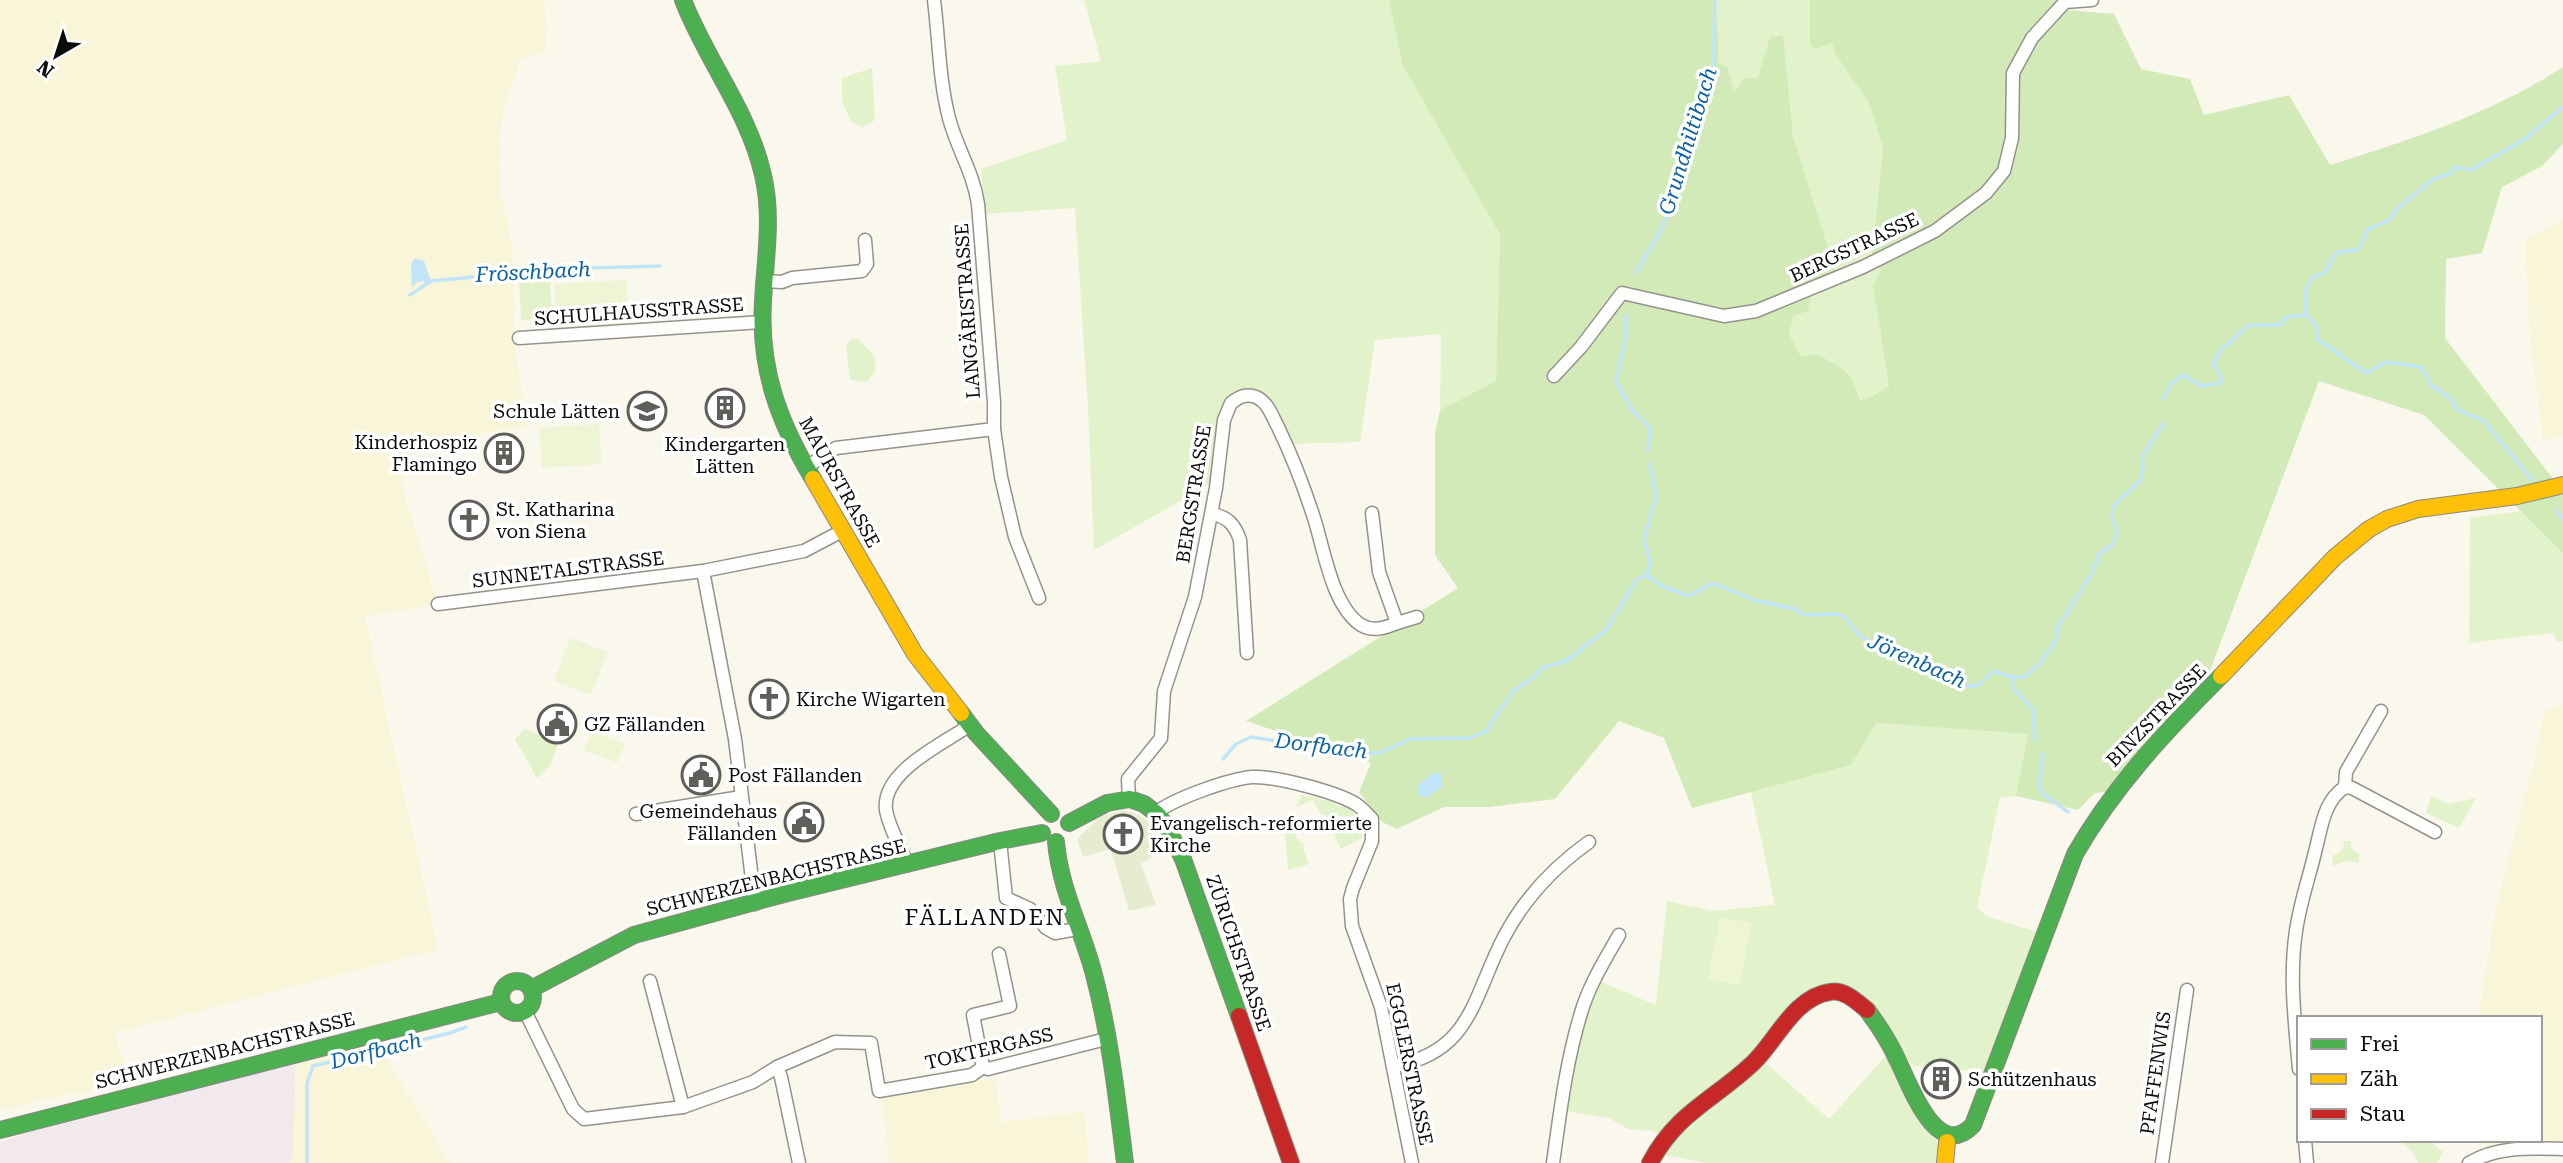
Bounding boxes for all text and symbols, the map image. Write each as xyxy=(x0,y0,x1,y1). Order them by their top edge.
north arrow xyxy=(21,21,91,91)
text: N xyxy=(32,55,59,82)
water label: Grundhiltibach xyxy=(1654,64,1722,217)
street label: BERGSTRASSE xyxy=(1786,208,1922,287)
street label: LANGÄRISTRASSE xyxy=(950,223,985,399)
water label: Fröschbach xyxy=(474,257,591,287)
street label: SCHULHAUSSTRASSE xyxy=(533,293,745,330)
building icon: Kindergarten Lätten xyxy=(704,387,746,429)
school or university icon: Schule Lätten xyxy=(626,390,668,432)
place label: Schule Lätten xyxy=(493,400,620,423)
street label: MAURSTRASSE xyxy=(794,413,885,552)
street label: BERGSTRASSE xyxy=(1171,423,1216,565)
place label: Kinderhospiz Flamingo xyxy=(354,431,477,476)
building icon: Kinderhospiz Flamingo xyxy=(483,432,525,474)
place label: Kindergarten Lätten xyxy=(665,433,785,478)
place label: St. Katharina von Siena xyxy=(496,498,615,543)
church icon: St. Katharina von Siena xyxy=(448,499,490,541)
street label: SUNNETALSTRASSE xyxy=(471,546,665,593)
water label: Jörenbach xyxy=(1864,628,1970,693)
street label: BINZSTRASSE xyxy=(2102,659,2211,771)
church icon: Kirche Wigarten xyxy=(748,678,790,720)
place label: Kirche Wigarten xyxy=(796,688,945,711)
public building icon: GZ Fällanden xyxy=(536,703,578,745)
place label: GZ Fällanden xyxy=(584,713,705,736)
water label: Dorfbach xyxy=(1272,728,1369,764)
public building icon: Post Fällanden xyxy=(680,754,722,796)
place label: Post Fällanden xyxy=(728,764,862,787)
place label: Gemeindehaus Fällanden xyxy=(640,800,777,845)
public building icon: Gemeindehaus Fällanden xyxy=(783,801,825,843)
place label: Evangelisch-reformierte Kirche xyxy=(1150,812,1372,857)
church icon: Evangelisch-reformierte Kirche xyxy=(1102,813,1144,855)
street label: SCHWERZENBACHSTRASSE xyxy=(644,834,908,921)
street label: ZÜRICHSTRASSE xyxy=(1201,872,1276,1034)
district label: FÄLLANDEN xyxy=(904,904,1066,931)
street label: EGGLERSTRASSE xyxy=(1381,981,1438,1147)
street label: SCHWERZENBACHSTRASSE xyxy=(93,1007,357,1094)
street label: PFAFFENWIS xyxy=(2135,1010,2176,1136)
legend xyxy=(2297,1016,2542,1142)
street label: TOKTERGASS xyxy=(923,1023,1056,1074)
water label: Dorfbach xyxy=(327,1028,424,1074)
text: Frei xyxy=(2360,1032,2399,1056)
building icon: Schützenhaus xyxy=(1920,1058,1962,1100)
text: Zäh xyxy=(2360,1067,2399,1091)
place label: Schützenhaus xyxy=(1968,1068,2097,1091)
text: Stau xyxy=(2360,1102,2405,1126)

